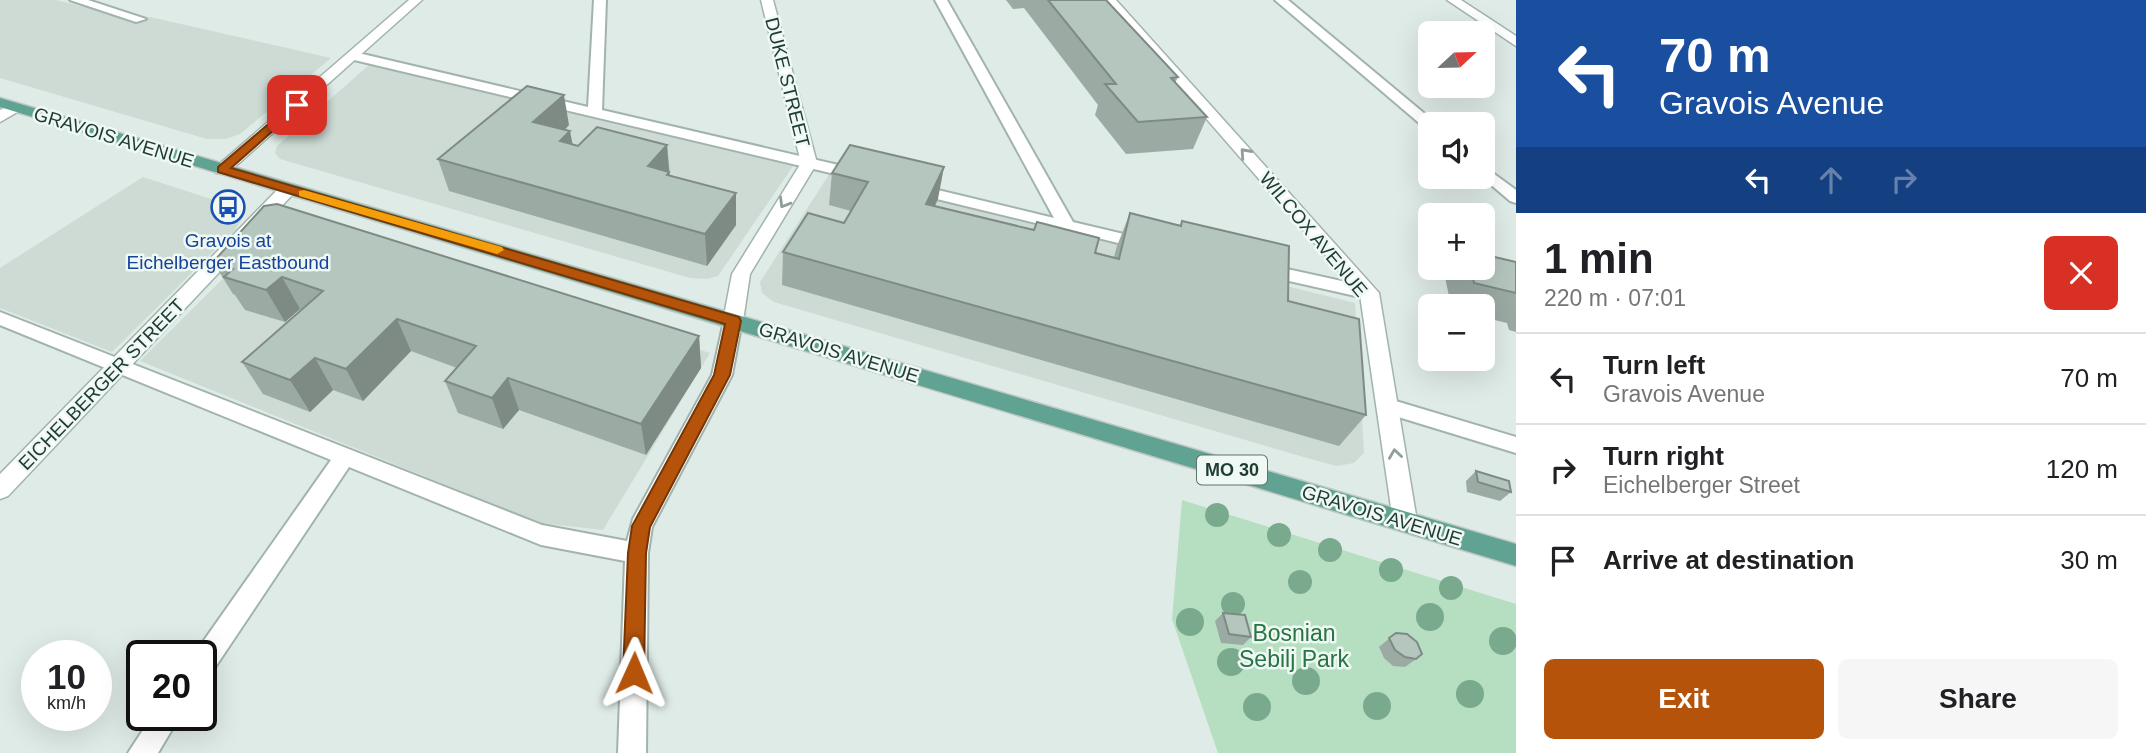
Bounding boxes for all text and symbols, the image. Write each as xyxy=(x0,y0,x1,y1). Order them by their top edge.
street label: DUKE STREET xyxy=(761,15,814,150)
north arrow xyxy=(1418,21,1494,98)
map controls xyxy=(1418,21,1495,371)
icon: left xyxy=(1544,28,1635,119)
text: 70 m xyxy=(1659,28,1771,82)
pin xyxy=(267,75,327,135)
text: Gravois Avenue xyxy=(1659,85,1884,121)
icon: arrive xyxy=(278,86,316,124)
street label: GRAVOIS AVENUE xyxy=(31,103,196,172)
button: sound xyxy=(1418,112,1495,189)
one-way arrow xyxy=(1241,148,1253,161)
icon: left xyxy=(1739,161,1777,199)
icon: ahead xyxy=(1812,161,1850,199)
icon: right xyxy=(1885,161,1923,199)
street label: WILCOX AVENUE xyxy=(1255,168,1372,301)
bus stop icon: Gravois at Eichelberger Eastbound xyxy=(209,188,247,226)
one-way arrow xyxy=(780,196,793,209)
button: + xyxy=(1418,203,1495,280)
place label: Gravois at Eichelberger Eastbound xyxy=(127,230,329,273)
text: 1 min xyxy=(1544,235,1654,282)
button: close xyxy=(2044,236,2118,310)
text: 220 m · 07:01 xyxy=(1544,285,1686,311)
street label: EICHELBERGER STREET xyxy=(14,294,189,474)
button: − xyxy=(1418,294,1495,371)
street label: GRAVOIS AVENUE xyxy=(756,318,921,387)
text: Turn left xyxy=(1603,350,1705,380)
icon: left xyxy=(1544,360,1582,398)
text: 70 m xyxy=(2060,363,2118,393)
text: Gravois Avenue xyxy=(1603,381,1765,407)
text: Turn right xyxy=(1603,441,1724,471)
one-way arrow xyxy=(1388,448,1403,460)
icon: right xyxy=(1544,451,1582,489)
text: 120 m xyxy=(2046,454,2118,484)
road number: MO 30 xyxy=(1197,456,1267,484)
text: Eichelberger Street xyxy=(1603,472,1800,498)
street label: GRAVOIS AVENUE xyxy=(1299,481,1464,550)
icon: arrive xyxy=(1544,542,1582,580)
text: Arrive at destination xyxy=(1603,545,1854,575)
text: 30 m xyxy=(2060,545,2118,575)
park label: Bosnian Sebilj Park xyxy=(1239,620,1349,672)
position arrow xyxy=(597,636,671,710)
speed limit sign: 20 xyxy=(126,640,217,731)
text: 10 xyxy=(47,657,86,696)
button: Exit xyxy=(1544,659,1824,739)
button: Share xyxy=(1838,659,2118,739)
text: km/h xyxy=(47,693,86,713)

